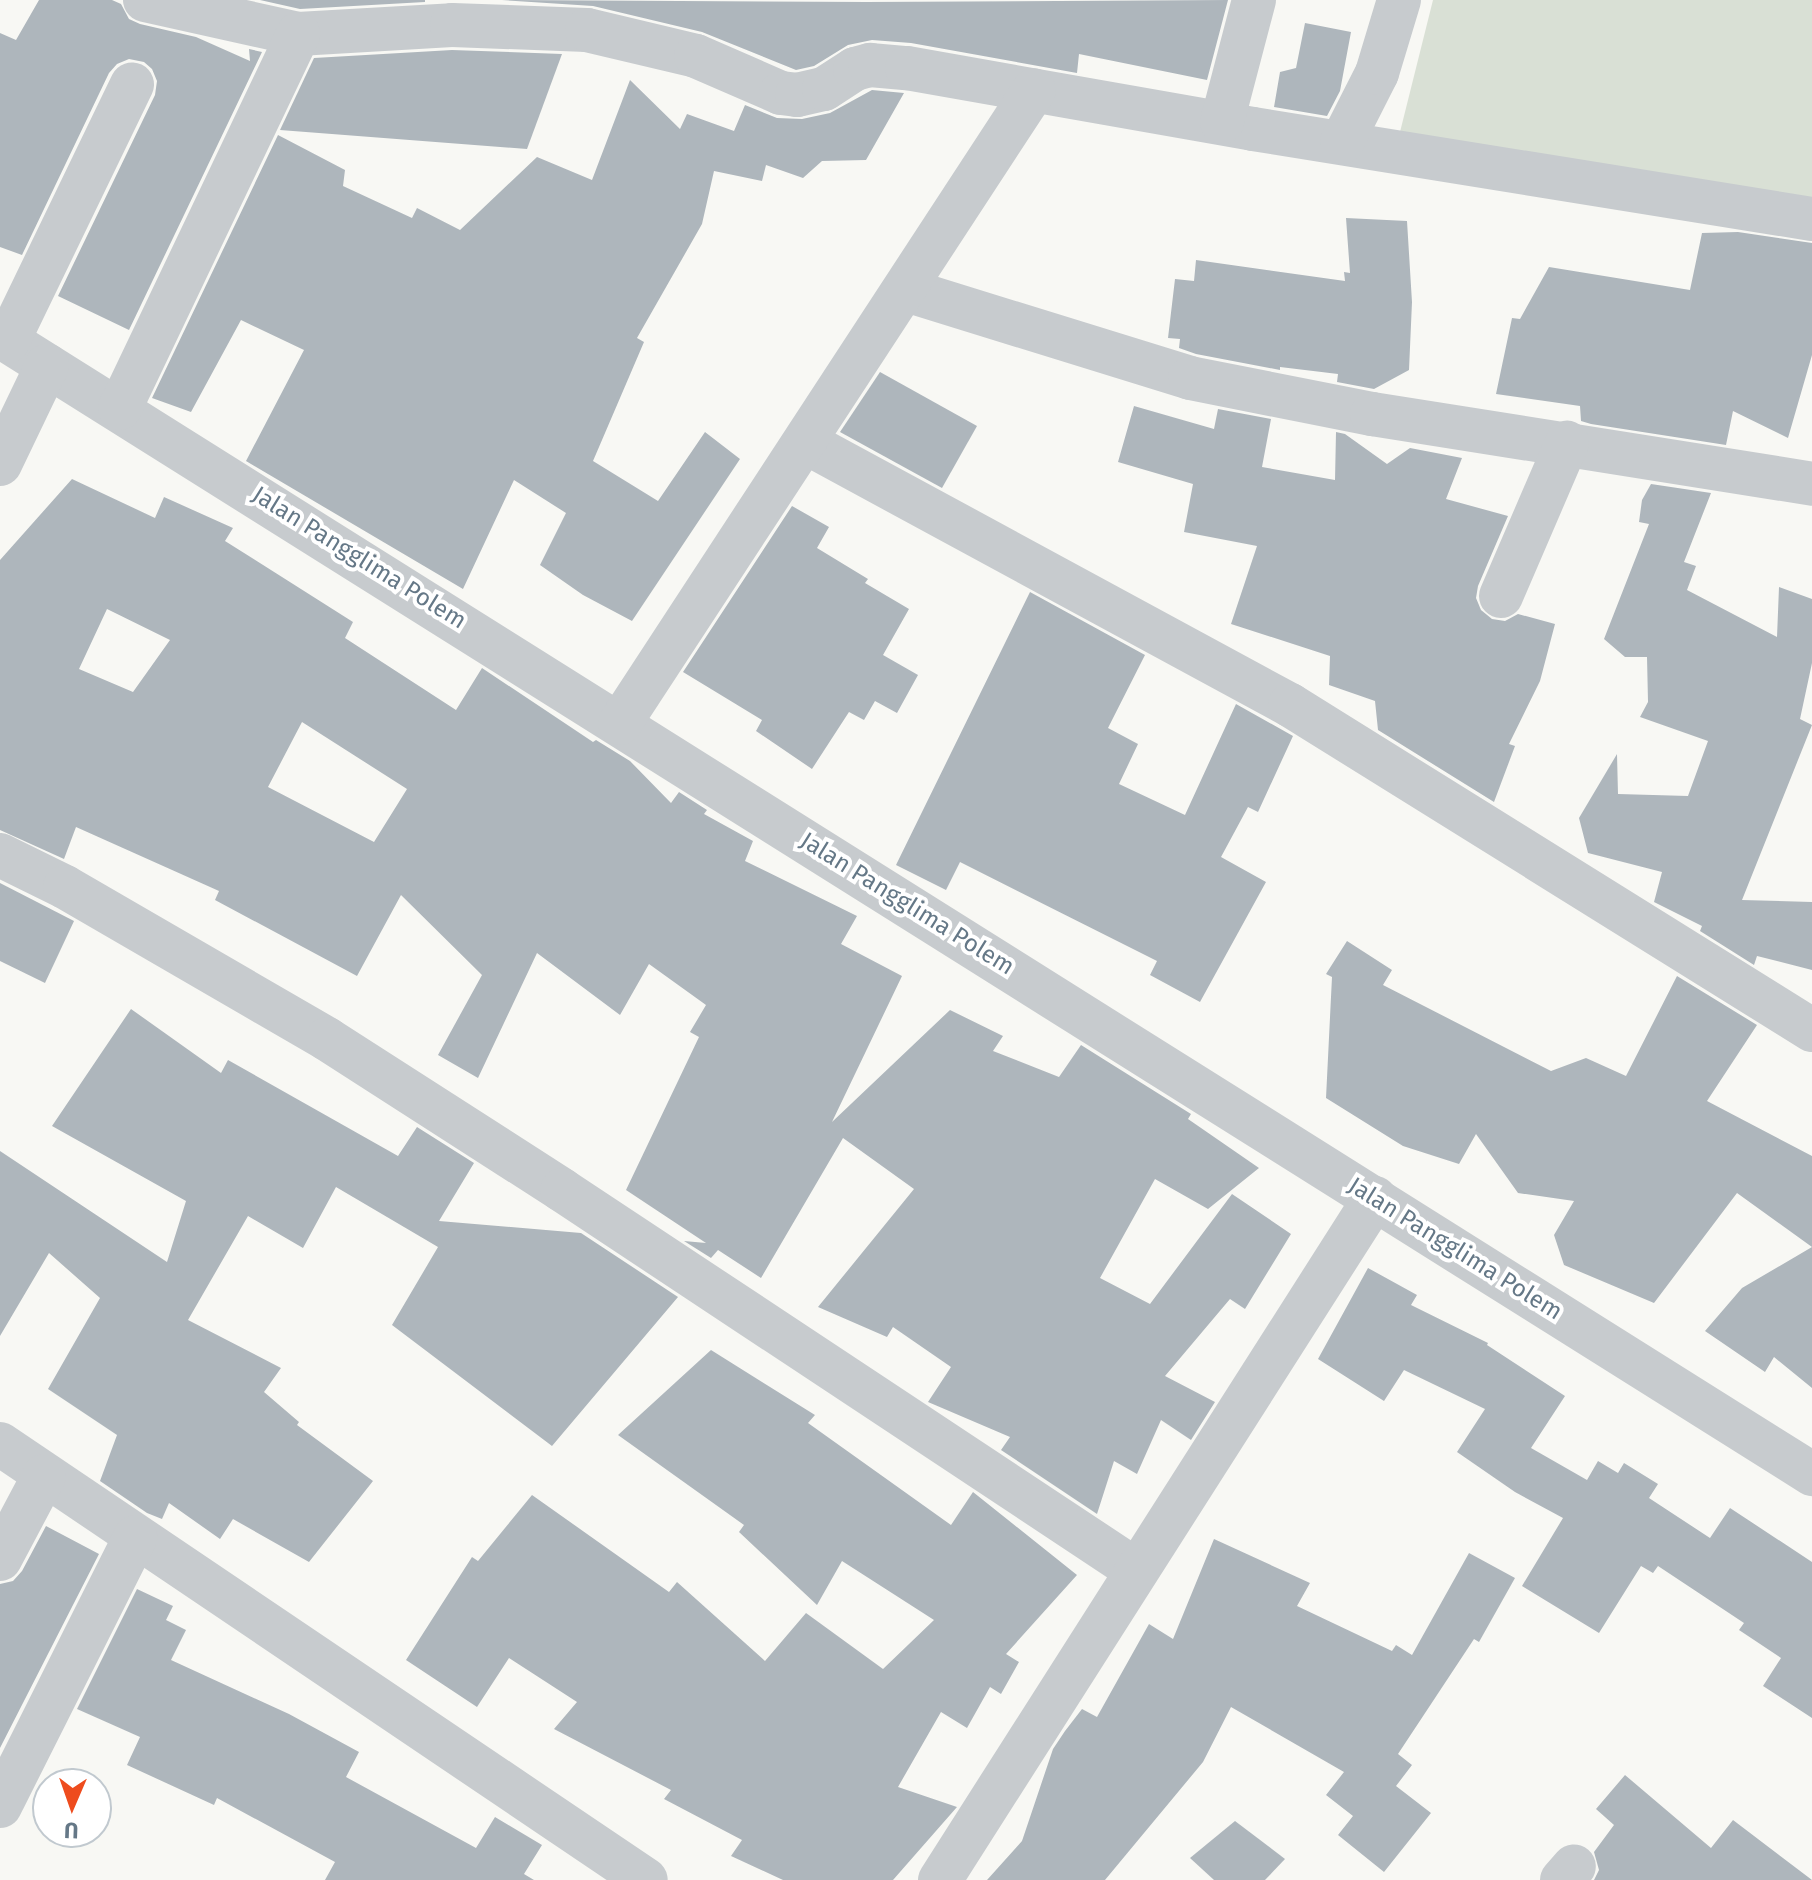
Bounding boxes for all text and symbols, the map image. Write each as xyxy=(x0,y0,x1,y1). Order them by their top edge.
street label: Jalan Pangglima Polem xyxy=(247,480,471,636)
street label: Jalan Pangglima Polem xyxy=(795,826,1019,982)
street label: Jalan Pangglima Polem xyxy=(1343,1171,1567,1327)
north arrow xyxy=(32,1768,112,1848)
text: U xyxy=(64,1817,79,1844)

